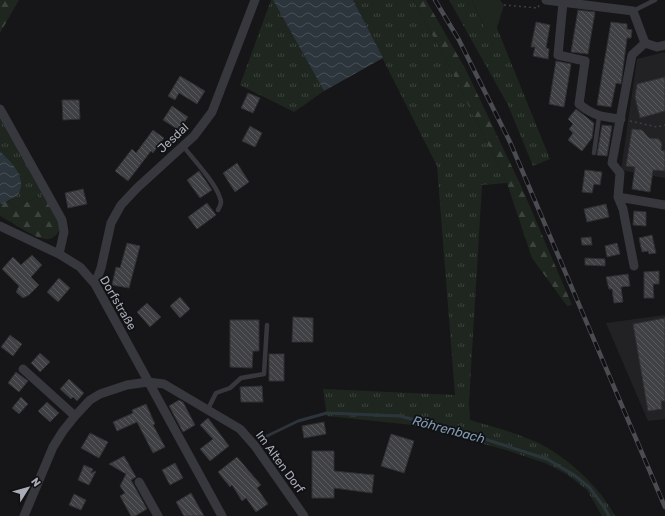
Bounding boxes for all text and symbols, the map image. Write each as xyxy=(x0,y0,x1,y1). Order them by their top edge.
street label: Jesdal xyxy=(155,120,191,156)
street label: Dorfstraße xyxy=(97,274,139,333)
water label: Röhrenbach xyxy=(411,413,487,446)
street label: Im Alten Dorf xyxy=(253,428,307,496)
north arrow xyxy=(8,468,48,508)
text: N xyxy=(28,475,43,489)

